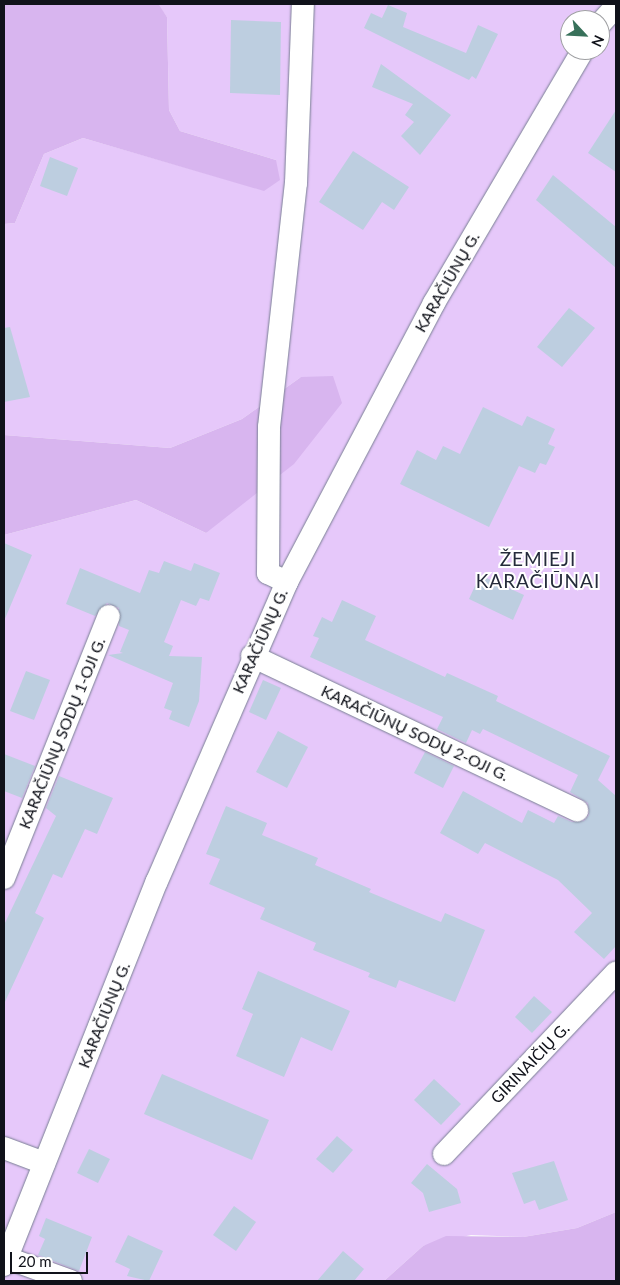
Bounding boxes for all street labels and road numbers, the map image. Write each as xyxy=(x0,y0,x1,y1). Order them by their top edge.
street label: KARAČIŪNŲ G. xyxy=(411,228,483,336)
street label: KARAČIŪNŲ G. xyxy=(228,586,292,696)
street label: KARAČIŪNŲ SODŲ 1-OJI G. xyxy=(15,634,109,832)
street label: KARAČIŪNŲ SODŲ 2-OJI G. xyxy=(318,681,512,785)
street label: KARAČIŪNŲ G. xyxy=(74,959,134,1071)
street label: GIRINAIČIŲ G. xyxy=(487,1019,573,1107)

